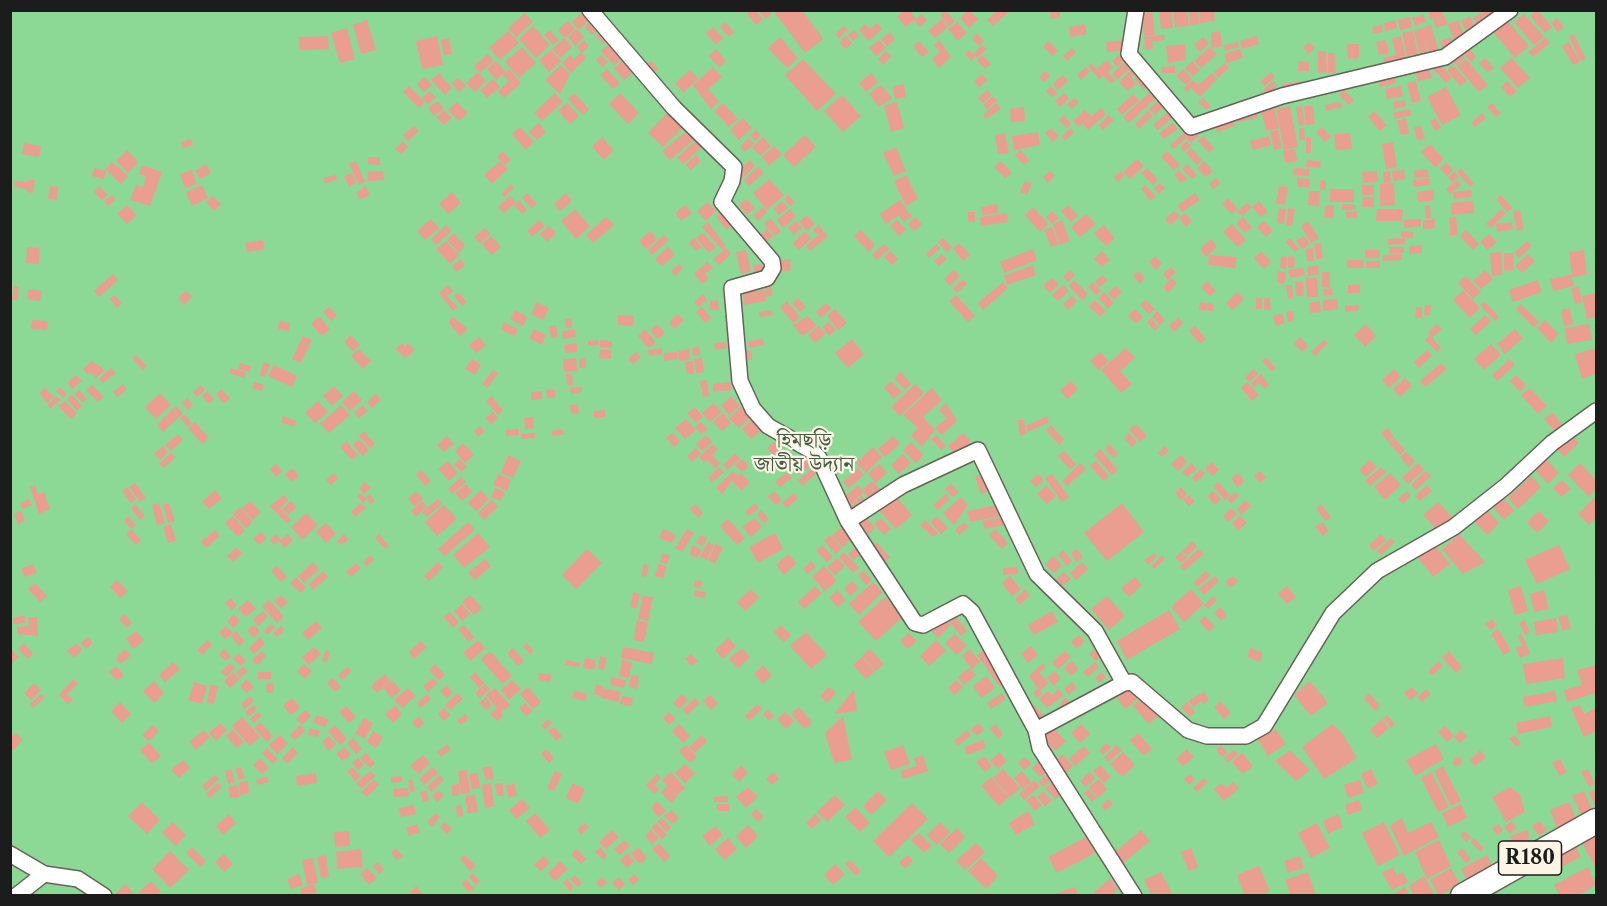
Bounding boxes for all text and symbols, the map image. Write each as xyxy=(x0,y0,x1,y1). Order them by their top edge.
park label: হিমছড়ি জাতীয় উদ্যান xyxy=(754,428,854,478)
road number: R180 xyxy=(1498,841,1562,875)

